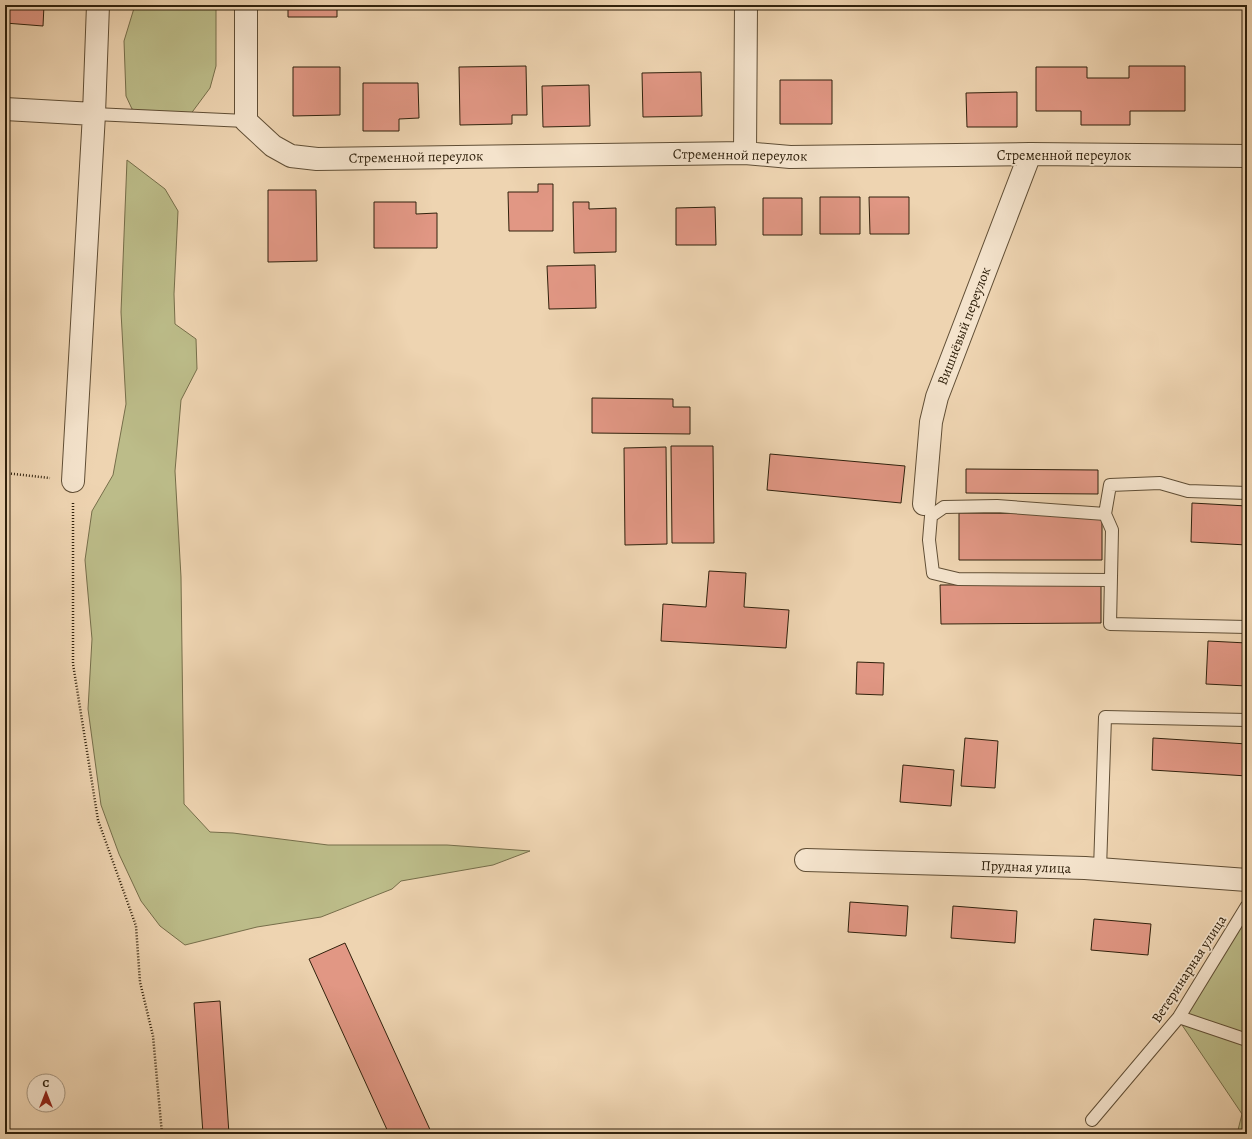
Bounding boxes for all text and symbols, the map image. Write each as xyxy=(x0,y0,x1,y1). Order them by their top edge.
street label: Стременной переулок xyxy=(673,144,807,166)
street label: Стременной переулок xyxy=(349,146,483,168)
street label: Стременной переулок xyxy=(997,146,1131,165)
street label: Вишнёвый переулок xyxy=(933,264,995,388)
street label: Прудная улица xyxy=(981,856,1072,878)
street label: Ветеринарная улица xyxy=(1147,911,1231,1026)
north arrow xyxy=(26,1073,66,1113)
text: С xyxy=(43,1076,50,1091)

